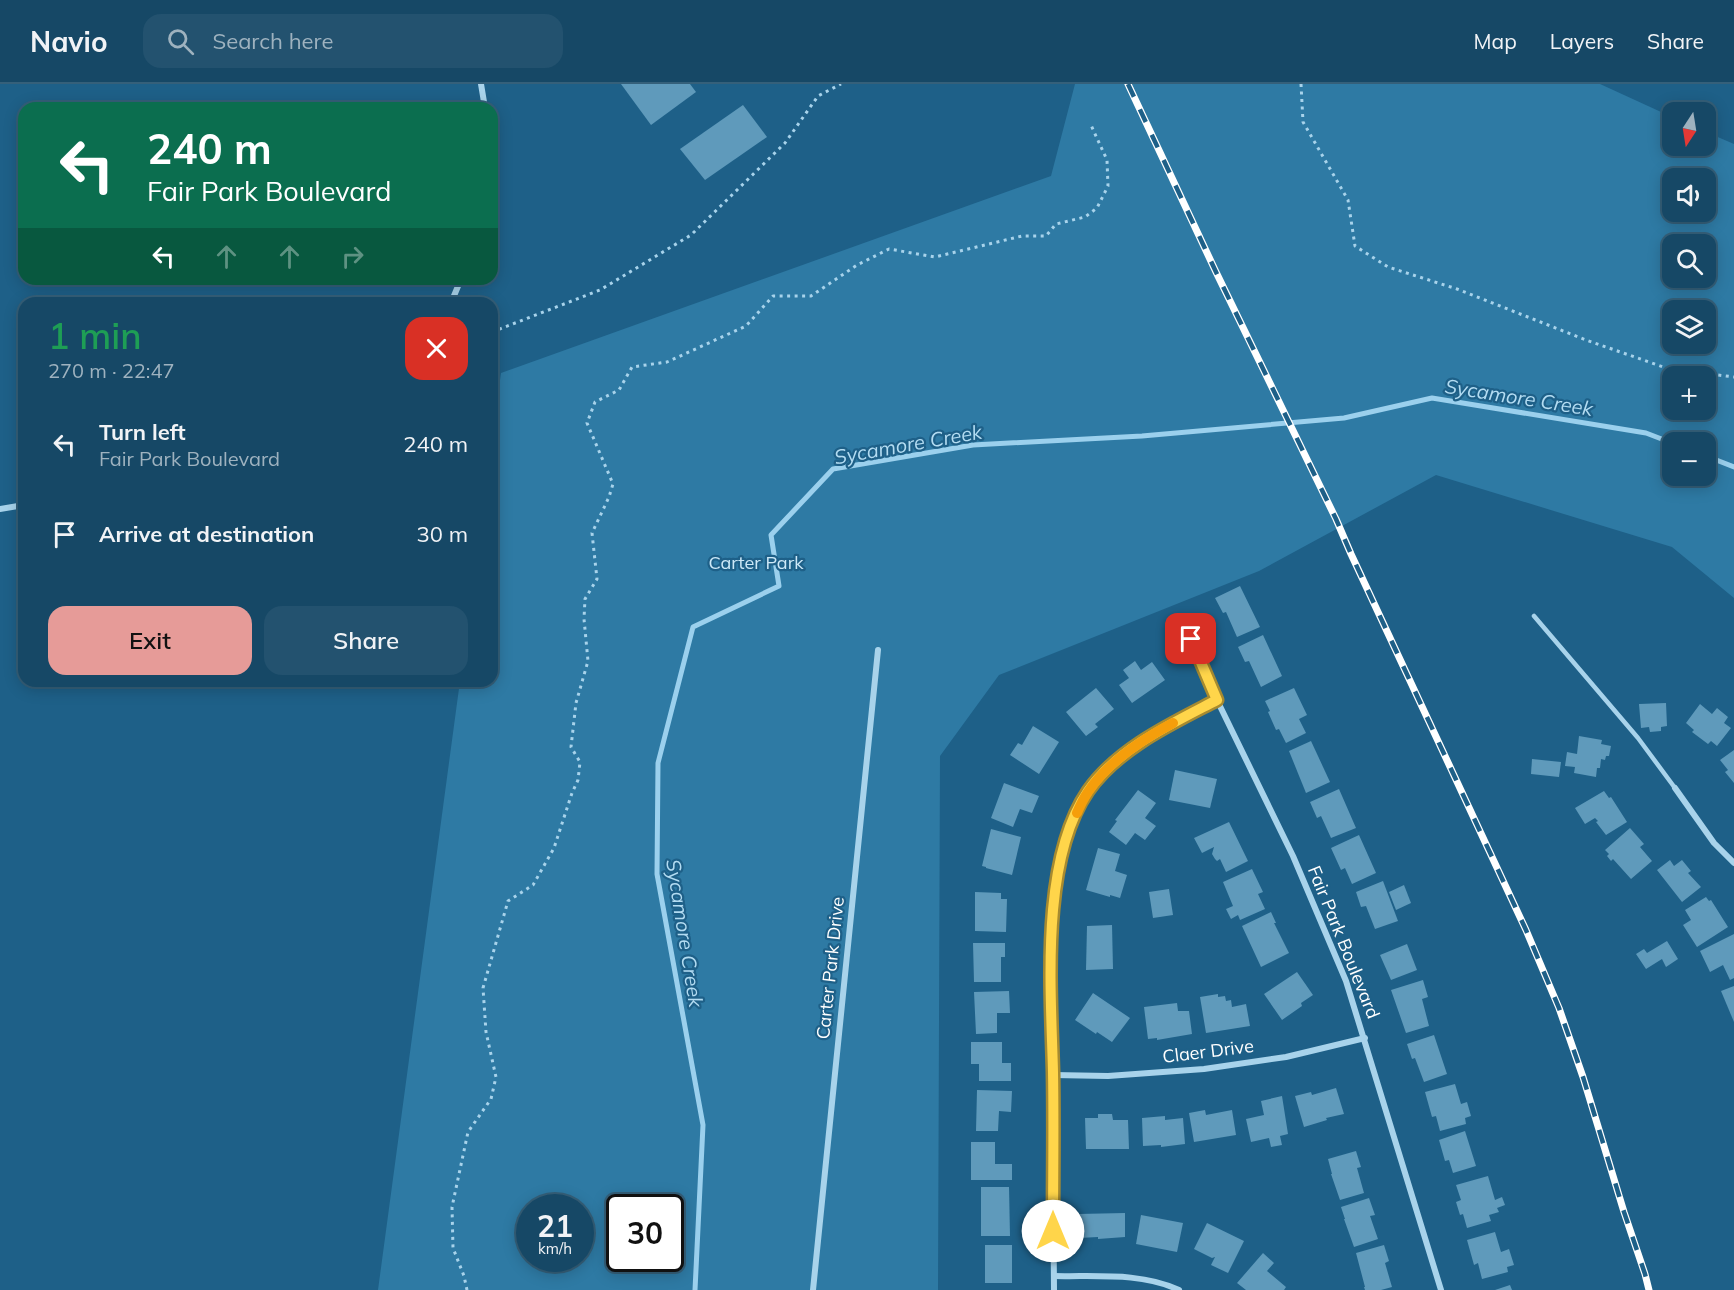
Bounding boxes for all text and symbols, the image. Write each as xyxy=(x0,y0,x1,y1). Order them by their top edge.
search box xyxy=(143,14,563,68)
text: Navio xyxy=(30,24,107,59)
icon: search xyxy=(164,25,197,58)
text: Search here xyxy=(212,27,333,55)
text: Map xyxy=(1474,28,1517,54)
text: Layers xyxy=(1550,28,1614,54)
text: Share xyxy=(1647,28,1704,54)
north arrow xyxy=(1662,102,1716,156)
map controls xyxy=(1662,102,1716,486)
text: 240 m xyxy=(147,122,272,175)
icon: left xyxy=(48,126,126,204)
button: sound xyxy=(1662,168,1716,222)
text: Fair Park Boulevard xyxy=(147,174,391,208)
button: search xyxy=(1662,234,1716,288)
icon: left xyxy=(147,240,180,273)
icon: ahead xyxy=(210,240,243,273)
icon: ahead xyxy=(273,240,306,273)
icon: right xyxy=(336,240,369,273)
button: layers xyxy=(1662,300,1716,354)
text: 1 min xyxy=(48,313,142,358)
button: close xyxy=(405,317,468,380)
text: 270 m · 22:47 xyxy=(48,358,174,383)
button: + xyxy=(1662,366,1716,420)
water label: Sycamore Creek xyxy=(1443,373,1596,421)
text: Turn left xyxy=(99,418,186,446)
water label: Sycamore Creek xyxy=(832,419,985,469)
icon: left xyxy=(48,428,81,461)
text: 240 m xyxy=(403,430,468,458)
button: − xyxy=(1662,432,1716,486)
text: Fair Park Boulevard xyxy=(99,446,280,471)
icon: arrive xyxy=(48,518,81,551)
text: Arrive at destination xyxy=(99,520,314,548)
text: 30 m xyxy=(417,520,468,548)
park label: Carter Park xyxy=(709,551,804,574)
button: Exit xyxy=(48,606,252,675)
button: Share xyxy=(264,606,468,675)
pin xyxy=(1165,613,1216,664)
icon: arrive xyxy=(1174,622,1207,655)
water label: Sycamore Creek xyxy=(661,857,709,1010)
street label: Fair Park Boulevard xyxy=(1303,862,1385,1022)
street label: Carter Park Drive xyxy=(811,896,849,1040)
street label: Claer Drive xyxy=(1161,1034,1255,1068)
speed limit sign: 30 xyxy=(606,1194,684,1272)
position arrow xyxy=(1021,1199,1085,1263)
text: 21 xyxy=(537,1207,573,1245)
text: km/h xyxy=(538,1239,572,1258)

